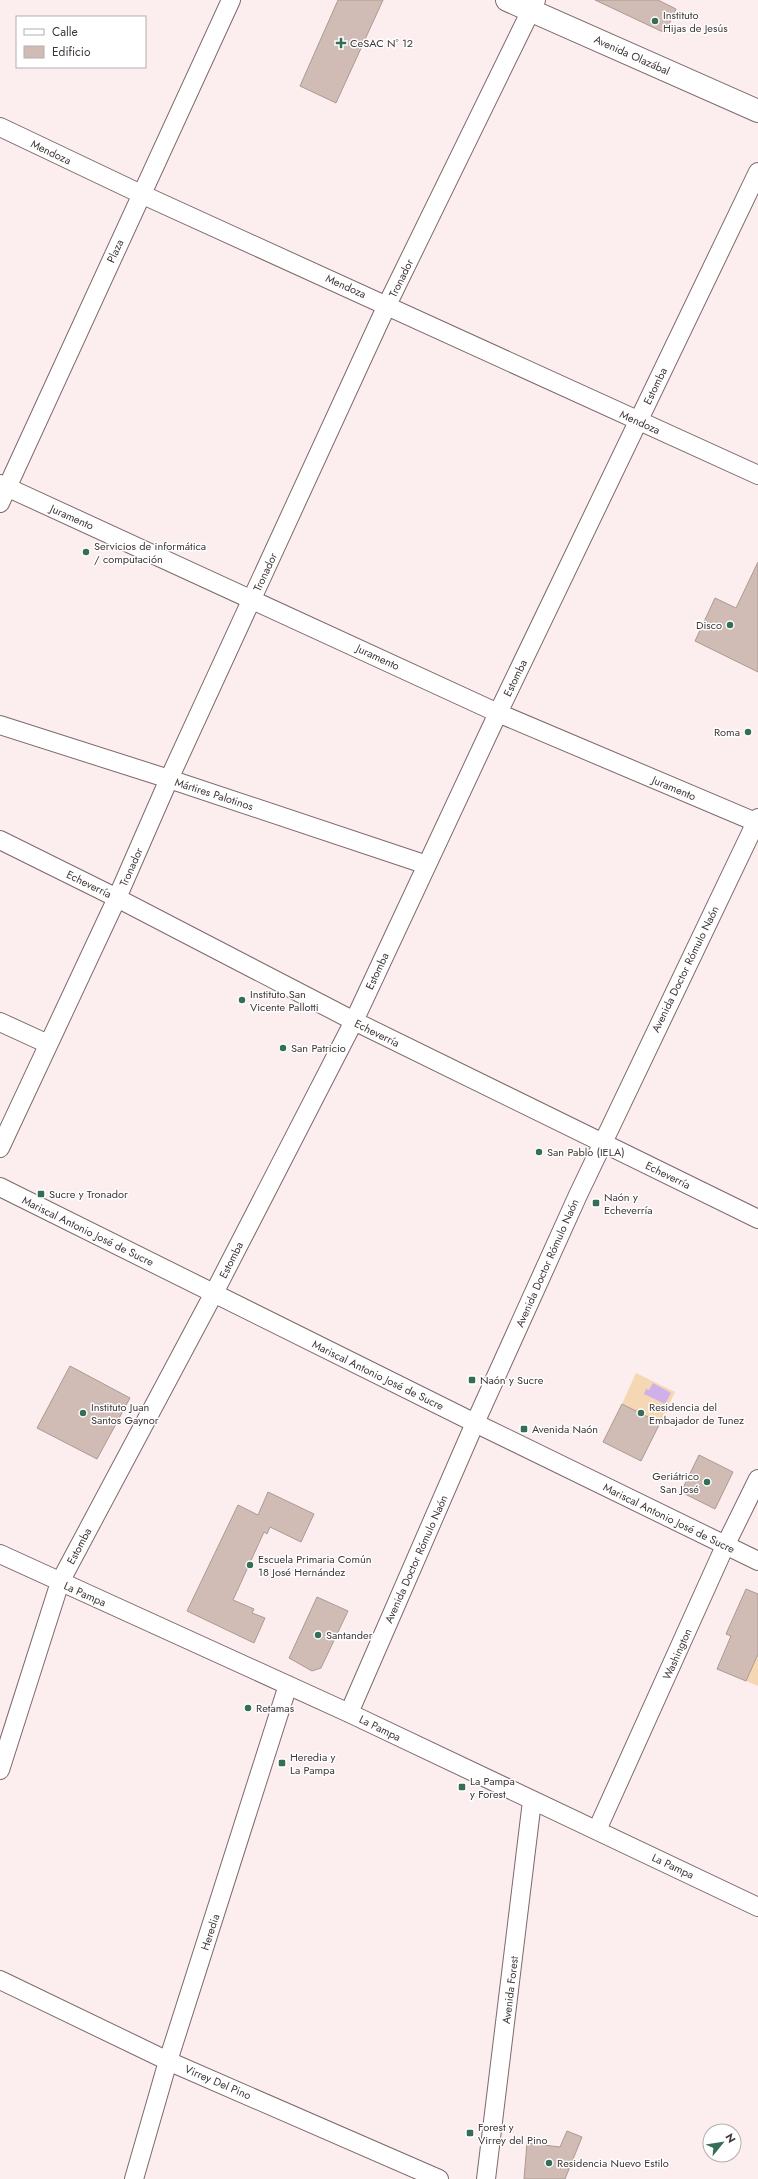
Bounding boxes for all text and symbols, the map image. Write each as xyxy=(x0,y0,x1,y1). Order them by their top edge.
place label: Instituto Hijas de Jesús xyxy=(663,7,728,36)
legend xyxy=(16,16,146,68)
marker: Instituto Hijas de Jesús xyxy=(650,16,660,26)
text: Calle xyxy=(52,23,78,41)
street label: Avenida Olazábal xyxy=(591,31,673,79)
place label: CeSAC Nº 12 xyxy=(350,35,413,51)
marker: CeSAC Nº 12 xyxy=(335,37,347,49)
text: Edificio xyxy=(52,43,91,61)
street label: Mendoza xyxy=(28,136,74,168)
street label: Plaza xyxy=(103,237,127,265)
street label: Tronador xyxy=(385,256,417,300)
street label: Mendoza xyxy=(323,270,369,302)
street label: Estomba xyxy=(639,365,671,407)
street label: Mendoza xyxy=(617,406,663,438)
street label: Juramento xyxy=(46,499,96,534)
place label: Servicios de informática / computación xyxy=(94,538,206,567)
marker: Servicios de informática / computación xyxy=(81,547,91,557)
street label: Tronador xyxy=(249,550,281,594)
place label: Disco xyxy=(696,617,722,633)
marker: Disco xyxy=(725,620,735,630)
street label: Juramento xyxy=(352,639,402,674)
street label: Estomba xyxy=(499,657,531,699)
place label: Roma xyxy=(714,724,740,740)
marker: Roma xyxy=(743,727,753,737)
street label: Juramento xyxy=(648,771,698,804)
street label: Mártires Palotinos xyxy=(173,774,256,814)
street label: Tronador xyxy=(115,845,147,889)
street label: Echeverría xyxy=(64,866,114,902)
street label: Avenida Doctor Rómulo Naón xyxy=(647,903,723,1035)
street label: Estomba xyxy=(361,950,393,992)
place label: Instituto San Vicente Pallotti xyxy=(250,986,319,1015)
marker: Instituto San Vicente Pallotti xyxy=(237,995,247,1005)
street label: Echeverría xyxy=(352,1015,402,1051)
place label: San Patricio xyxy=(291,1040,346,1056)
marker: San Patricio xyxy=(278,1043,288,1053)
place label: San Pablo (IELA) xyxy=(547,1144,625,1160)
marker: San Pablo (IELA) xyxy=(534,1147,544,1157)
street label: Echeverría xyxy=(643,1157,693,1193)
place label: Sucre y Tronador xyxy=(49,1186,128,1202)
marker: Sucre y Tronador xyxy=(36,1189,46,1199)
place label: Naón y Echeverría xyxy=(604,1189,653,1218)
street label: Mariscal Antonio José de Sucre xyxy=(19,1192,157,1270)
street label: Avenida Doctor Rómulo Naón xyxy=(511,1196,583,1330)
marker: Naón y Echeverría xyxy=(591,1198,601,1208)
street label: Estomba xyxy=(215,1239,247,1281)
street label: Mariscal Antonio José de Sucre xyxy=(309,1336,447,1414)
place label: Naón y Sucre xyxy=(480,1372,544,1388)
marker: Naón y Sucre xyxy=(467,1375,477,1385)
place label: Instituto Juan Santos Gaynor xyxy=(91,1399,159,1428)
place label: Residencia del Embajador de Tunez xyxy=(649,1399,744,1428)
marker: Instituto Juan Santos Gaynor xyxy=(78,1408,88,1418)
marker: Residencia del Embajador de Tunez xyxy=(636,1408,646,1418)
place label: Avenida Naón xyxy=(532,1421,598,1437)
marker: Avenida Naón xyxy=(519,1424,529,1434)
place label: Geriátrico San José xyxy=(652,1468,699,1497)
marker: Geriátrico San José xyxy=(702,1477,712,1487)
street label: Mariscal Antonio José de Sucre xyxy=(600,1479,738,1557)
street label: Avenida Doctor Rómulo Naón xyxy=(380,1492,452,1626)
street label: Estomba xyxy=(63,1525,95,1567)
place label: Escuela Primaria Común 18 José Hernández xyxy=(258,1551,372,1580)
marker: Escuela Primaria Común 18 José Hernández xyxy=(245,1560,255,1570)
street label: La Pampa xyxy=(61,1578,109,1610)
street label: Washington xyxy=(659,1626,695,1682)
place label: Santander xyxy=(326,1627,373,1643)
marker: Santander xyxy=(313,1630,323,1640)
place label: Retamas xyxy=(256,1700,295,1716)
marker: Retamas xyxy=(243,1703,253,1713)
street label: La Pampa xyxy=(356,1711,404,1745)
place label: Heredia y La Pampa xyxy=(290,1749,336,1778)
marker: Heredia y La Pampa xyxy=(277,1758,287,1768)
place label: La Pampa y Forest xyxy=(470,1773,515,1802)
marker: La Pampa y Forest xyxy=(457,1782,467,1792)
street label: La Pampa xyxy=(649,1849,697,1883)
street label: Heredia xyxy=(197,1912,223,1952)
street label: Avenida Forest xyxy=(498,1955,522,2025)
street label: Virrey Del Pino xyxy=(182,2061,254,2103)
place label: Forest y Virrey del Pino xyxy=(478,2119,548,2148)
north arrow xyxy=(702,2123,742,2163)
marker: Forest y Virrey del Pino xyxy=(465,2128,475,2138)
text: N xyxy=(722,2130,740,2146)
place label: Residencia Nuevo Estilo xyxy=(557,2155,669,2171)
marker: Residencia Nuevo Estilo xyxy=(544,2158,554,2168)

